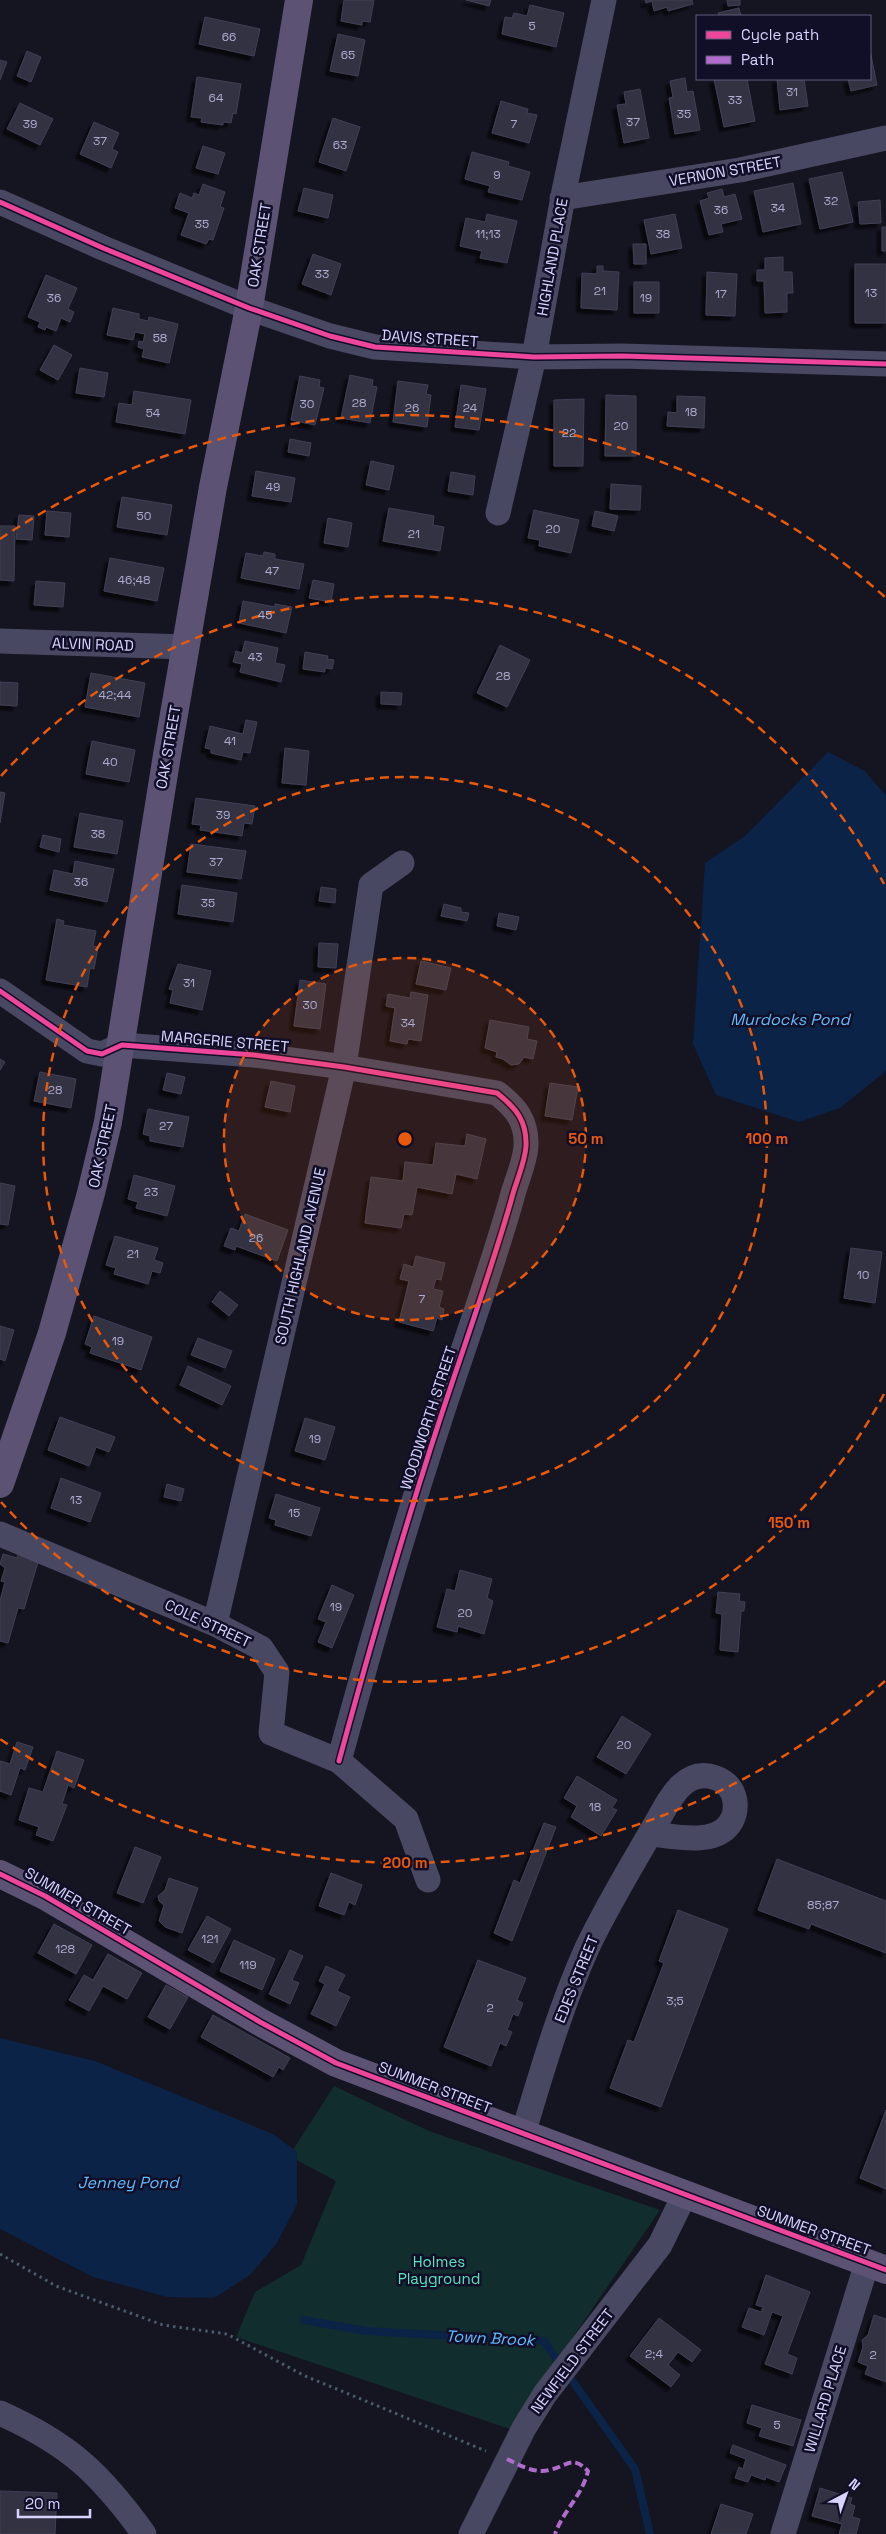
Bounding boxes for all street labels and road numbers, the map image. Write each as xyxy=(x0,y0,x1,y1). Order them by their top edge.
street label: VERNON STREET xyxy=(667,152,783,190)
street label: HIGHLAND PLACE xyxy=(532,197,572,317)
street label: OAK STREET xyxy=(243,201,275,289)
street label: DAVIS STREET xyxy=(381,325,479,351)
street label: ALVIN ROAD xyxy=(52,633,134,655)
street label: OAK STREET xyxy=(151,703,185,791)
street label: MARGERIE STREET xyxy=(160,1026,290,1056)
street label: OAK STREET xyxy=(84,1102,120,1190)
street label: SOUTH HIGHLAND AVENUE xyxy=(270,1166,330,1346)
street label: WOODWORTH STREET xyxy=(396,1343,460,1492)
street label: COLE STREET xyxy=(162,1595,254,1651)
street label: SUMMER STREET xyxy=(21,1863,135,1939)
street label: EDES STREET xyxy=(550,1932,602,2025)
street label: SUMMER STREET xyxy=(376,2057,494,2117)
street label: SUMMER STREET xyxy=(755,2201,874,2259)
street label: NEWFIELD STREET xyxy=(526,2305,618,2417)
street label: WILLARD PLACE xyxy=(800,2343,850,2455)

